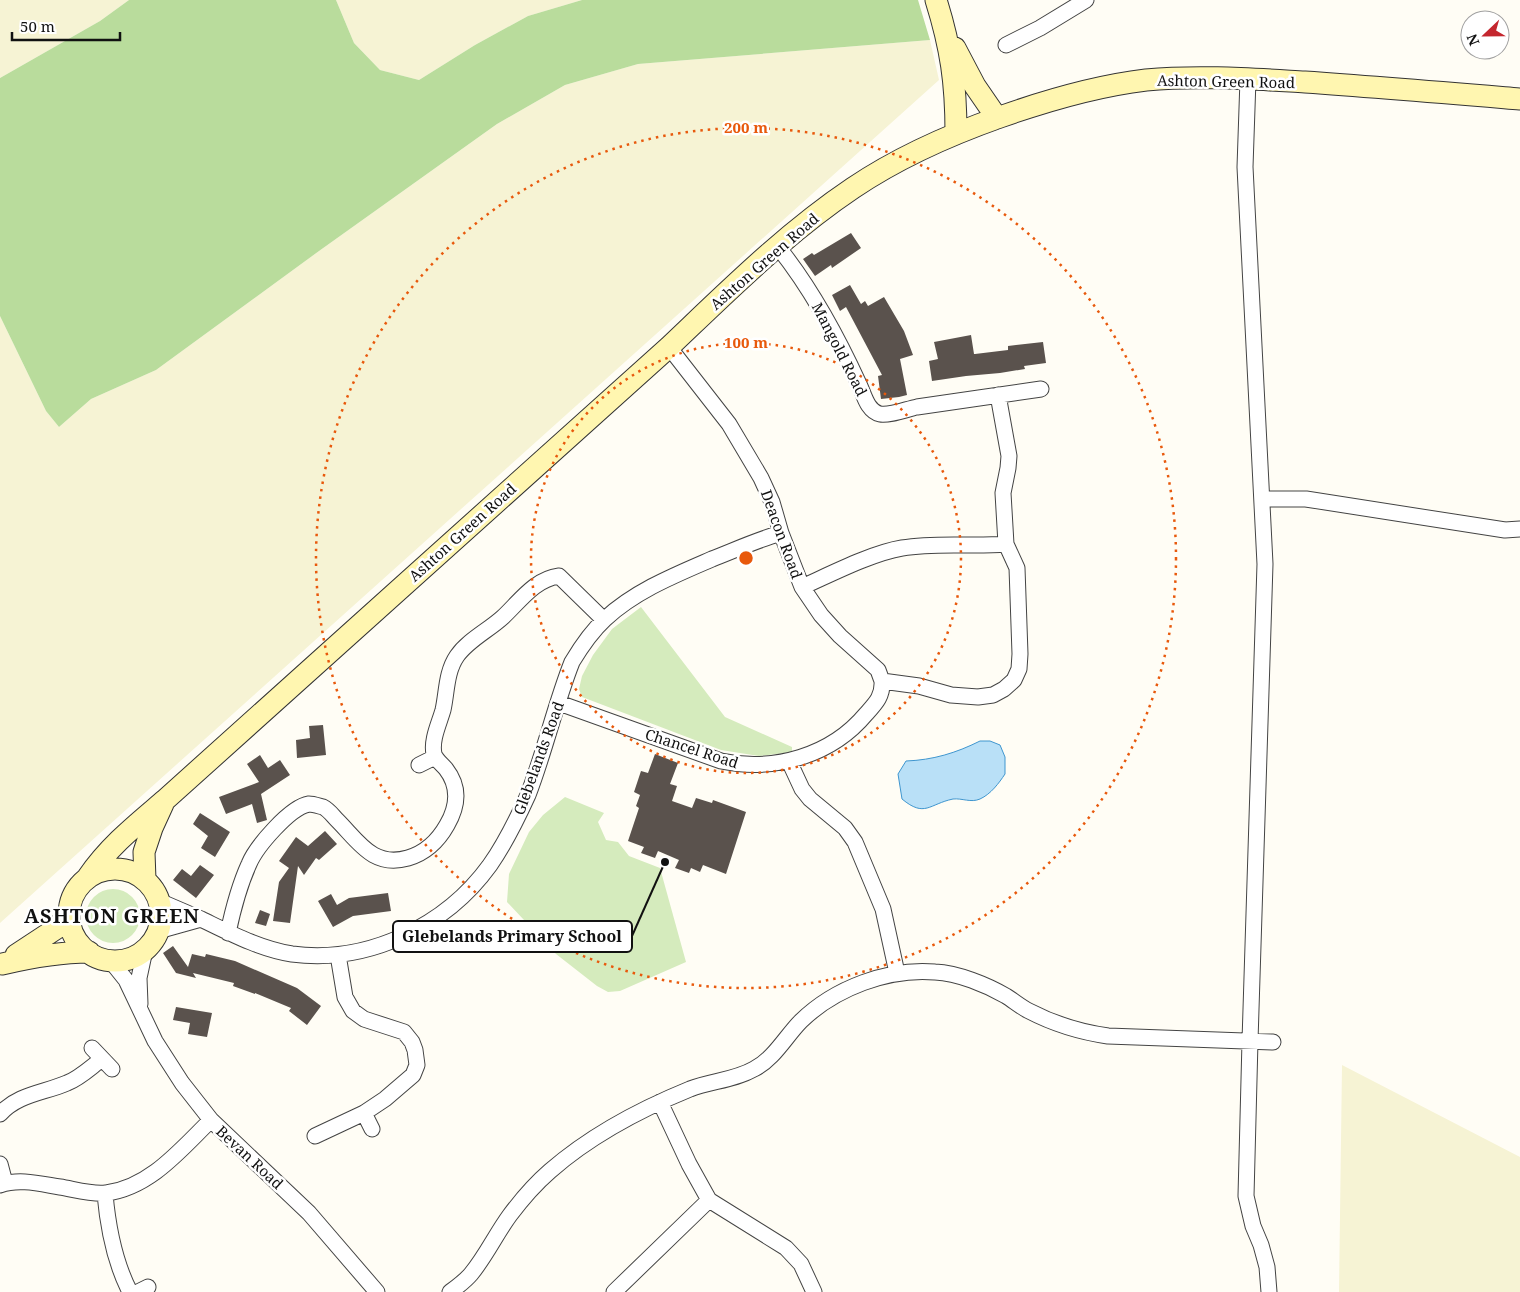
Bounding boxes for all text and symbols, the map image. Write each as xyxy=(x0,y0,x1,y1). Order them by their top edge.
scale bar xyxy=(12,10,120,42)
north arrow xyxy=(1460,10,1510,60)
text: 50 m xyxy=(20,16,55,36)
text: N xyxy=(1462,31,1483,49)
street label: Ashton Green Road xyxy=(1157,70,1295,92)
text: 200 m xyxy=(724,117,768,137)
street label: Ashton Green Road xyxy=(705,208,823,314)
street label: Mangold Road xyxy=(808,299,872,399)
text: 100 m xyxy=(724,332,768,352)
street label: Ashton Green Road xyxy=(404,478,520,586)
street label: Deacon Road xyxy=(757,487,807,581)
centre of rings xyxy=(737,549,755,567)
street label: Glebelands Road xyxy=(508,698,568,818)
street label: Chancel Road xyxy=(643,724,741,772)
district label: ASHTON GREEN xyxy=(24,902,200,929)
callout: Glebelands Primary School xyxy=(393,921,632,952)
text: Glebelands Primary School xyxy=(402,925,622,947)
street label: Bevan Road xyxy=(212,1121,288,1193)

